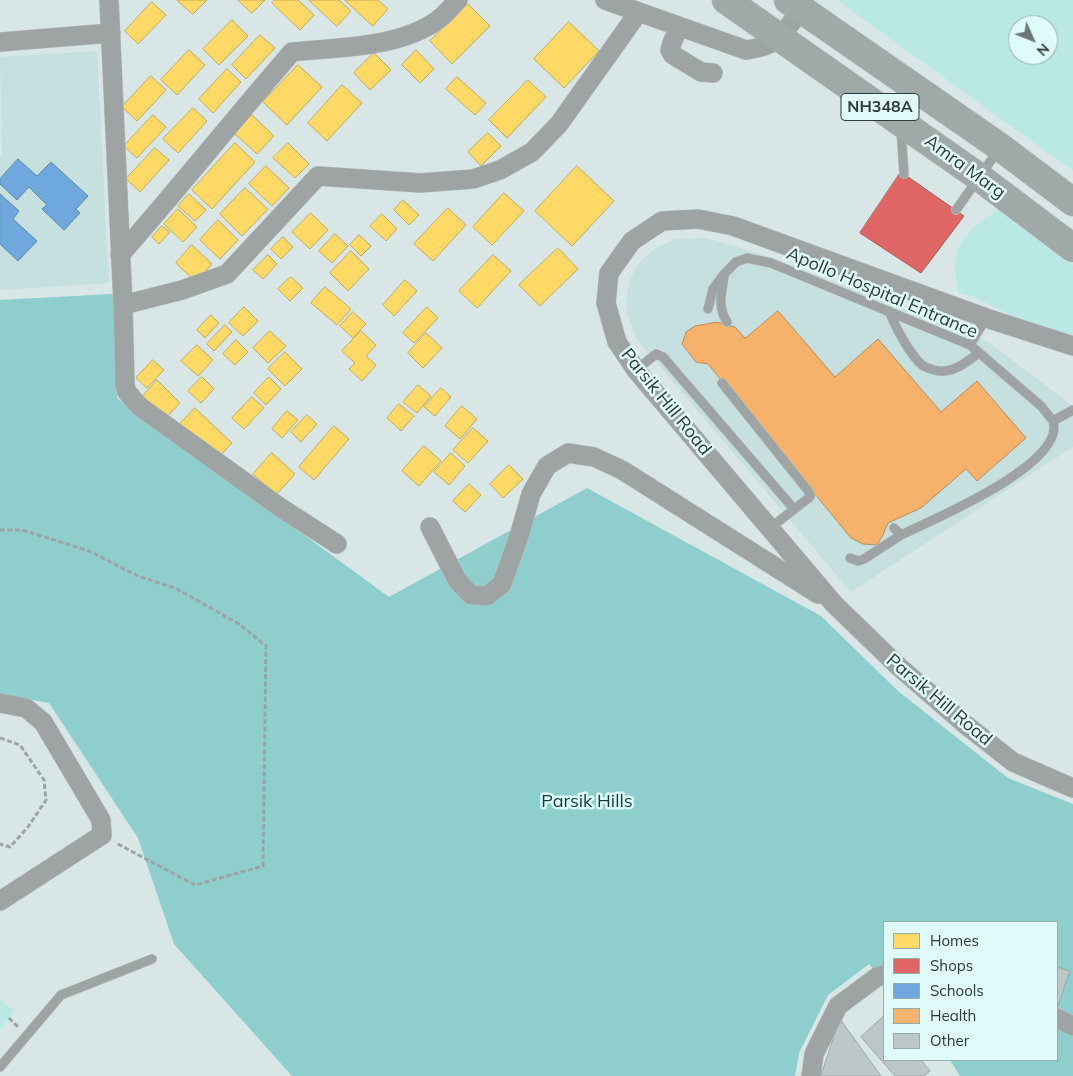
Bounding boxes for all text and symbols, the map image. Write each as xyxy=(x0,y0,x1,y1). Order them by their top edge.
north arrow xyxy=(1008,15,1058,65)
text: N xyxy=(1033,40,1053,60)
road number: NH348A xyxy=(841,94,919,120)
street label: Amra Marg xyxy=(920,130,1010,204)
street label: Apollo Hospital Entrance xyxy=(783,243,981,343)
street label: Parsik Hill Road xyxy=(616,344,716,460)
street label: Parsik Hill Road xyxy=(882,650,996,750)
park label: Parsik Hills xyxy=(541,791,633,813)
legend xyxy=(883,921,1058,1061)
text: Homes xyxy=(930,931,979,950)
text: Shops xyxy=(930,956,973,975)
text: Schools xyxy=(930,981,984,1000)
text: Health xyxy=(930,1006,976,1025)
text: Other xyxy=(930,1031,969,1050)

